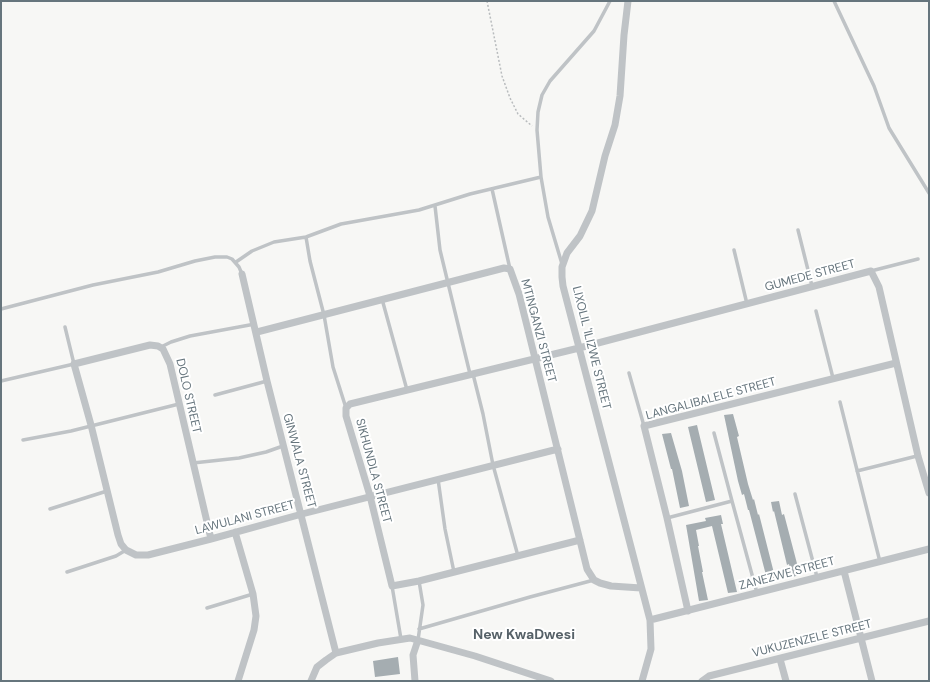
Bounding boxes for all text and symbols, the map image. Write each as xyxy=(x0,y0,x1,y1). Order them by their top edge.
street label: GUMEDE STREET xyxy=(763,257,857,295)
street label: MTINGANZI STREET xyxy=(517,278,559,384)
street label: LIXOLIL 'ILIZWE STREET xyxy=(569,285,613,411)
street label: DOLO STREET xyxy=(172,357,204,435)
street label: LANGALIBALELE STREET xyxy=(644,375,778,423)
street label: GINWALA STREET xyxy=(279,412,319,510)
street label: SIKHUNDLA STREET xyxy=(352,417,394,525)
street label: LAWULANI STREET xyxy=(194,498,296,538)
street label: ZANEZWE STREET xyxy=(738,554,836,594)
street label: VUKUZENZELE STREET xyxy=(751,617,873,661)
district label: New KwaDwesi xyxy=(473,627,575,643)

